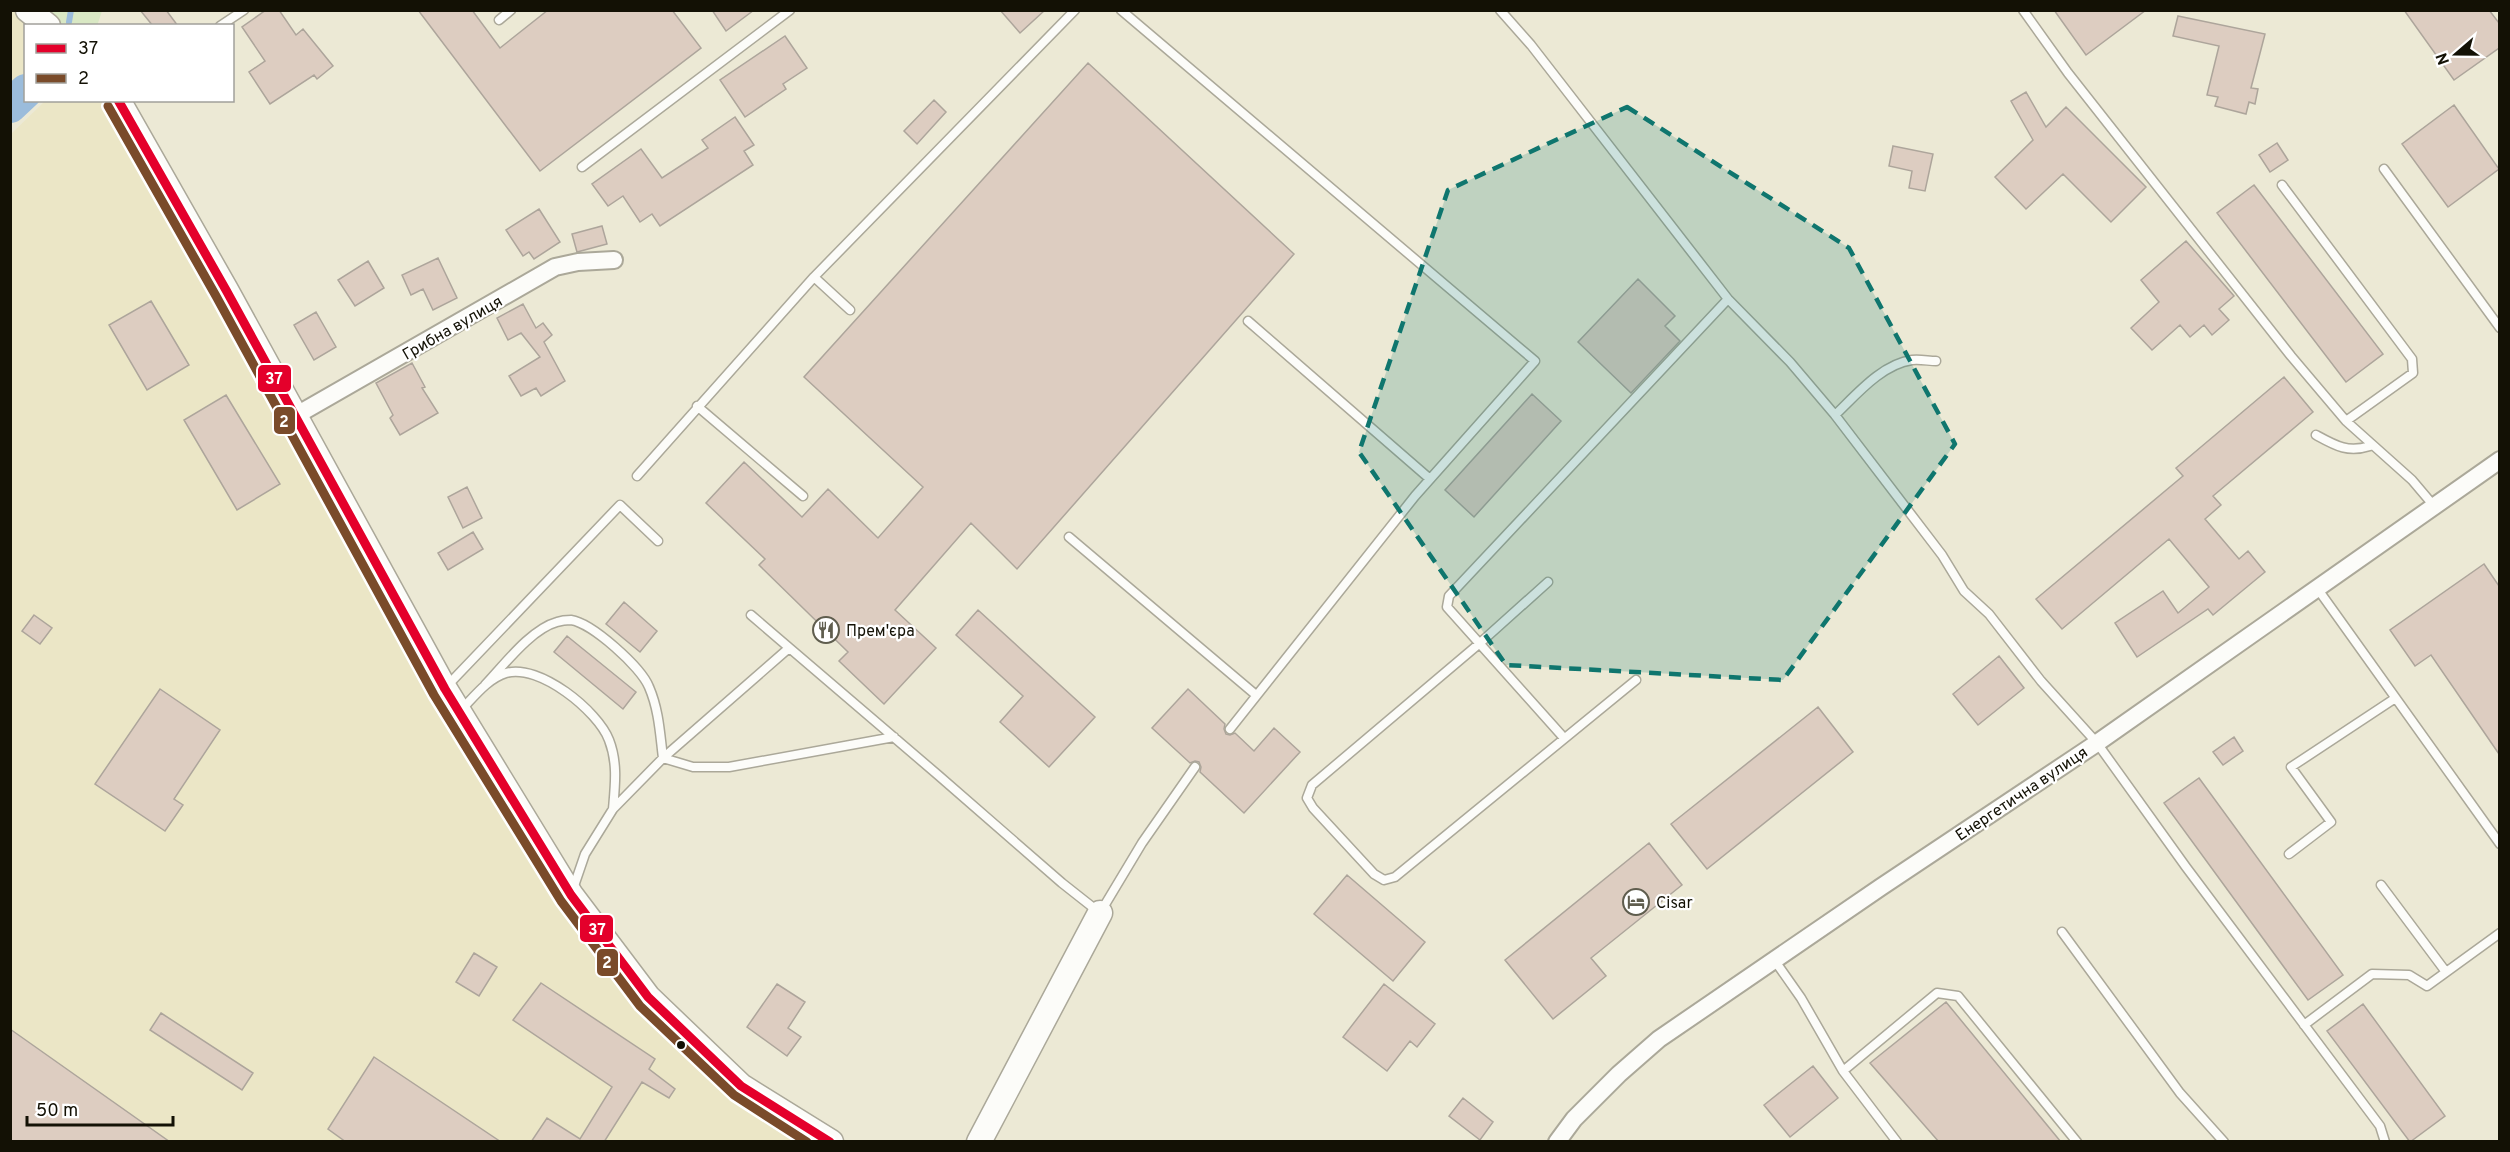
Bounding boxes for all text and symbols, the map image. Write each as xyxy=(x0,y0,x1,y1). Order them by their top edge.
legend xyxy=(24,24,234,102)
north arrow xyxy=(2426,24,2486,84)
text: 37 xyxy=(78,38,98,61)
text: N xyxy=(2432,50,2455,67)
text: 2 xyxy=(78,68,89,91)
street label: Грибна вулиця xyxy=(399,292,507,365)
line badge: 37 xyxy=(257,364,292,393)
text: 37 xyxy=(265,370,283,390)
line badge: 2 xyxy=(273,406,296,435)
text: 2 xyxy=(279,413,289,433)
restaurant icon: Прем'єра xyxy=(811,615,841,645)
place label: Прем'єра xyxy=(846,622,915,642)
street label: Енергетична вулиця xyxy=(1952,743,2092,846)
hotel icon: Cisar xyxy=(1621,887,1651,917)
place label: Cisar xyxy=(1656,894,1693,914)
line badge: 37 xyxy=(579,914,614,943)
text: 37 xyxy=(588,921,606,941)
line badge: 2 xyxy=(596,948,619,977)
text: 2 xyxy=(602,954,612,974)
unlabelled marker xyxy=(675,1039,687,1051)
scale bar xyxy=(27,1089,172,1127)
text: 50 m xyxy=(36,1100,78,1123)

